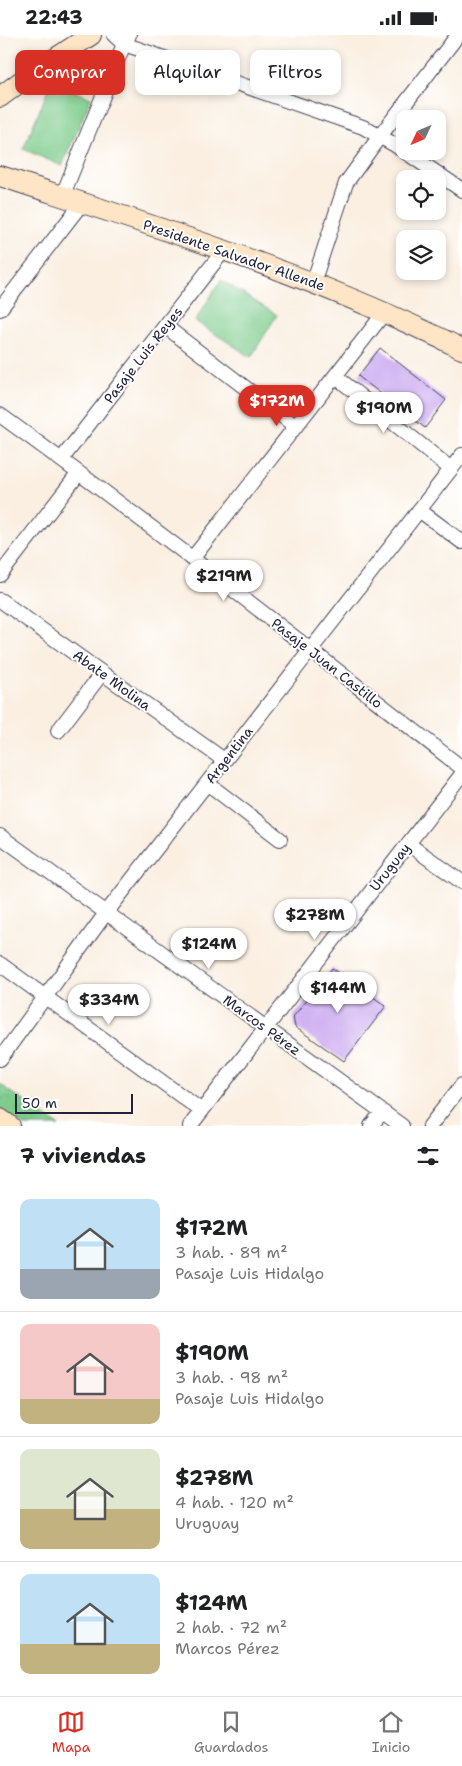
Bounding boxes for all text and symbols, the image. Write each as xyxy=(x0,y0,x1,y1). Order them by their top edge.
text: 22:43 xyxy=(25,5,82,30)
chip: Comprar xyxy=(15,50,125,95)
chip: Alquilar xyxy=(135,50,240,95)
chip: Filtros xyxy=(250,50,341,95)
north arrow xyxy=(396,110,446,160)
map controls xyxy=(396,110,446,280)
button: locate xyxy=(396,170,446,220)
street label: Presidente Salvador Allende xyxy=(141,215,327,295)
button: layers xyxy=(396,230,446,280)
street label: Pasaje Luis Reyes xyxy=(100,303,186,407)
pin: $172M xyxy=(242,385,312,427)
text: $172M xyxy=(249,390,305,411)
pin: $190M xyxy=(349,391,419,434)
text: $190M xyxy=(356,397,412,418)
pin: $219M xyxy=(189,559,259,602)
text: $219M xyxy=(196,565,252,586)
street label: Pasaje Juan Castillo xyxy=(268,614,386,712)
street label: Abate Molina xyxy=(69,646,155,715)
street label: Argentina xyxy=(201,723,257,787)
street label: Uruguay xyxy=(366,839,414,895)
pin: $278M xyxy=(280,899,350,941)
text: $278M xyxy=(285,904,345,925)
pin: $124M xyxy=(174,927,244,970)
text: $124M xyxy=(181,933,237,954)
pin: $144M xyxy=(303,971,373,1014)
text: $144M xyxy=(310,977,366,998)
pin: $334M xyxy=(74,983,144,1026)
text: $334M xyxy=(79,989,139,1010)
street label: Marcos Pérez xyxy=(220,991,304,1059)
scale bar xyxy=(15,1091,132,1114)
text: 50 m xyxy=(22,1094,57,1112)
text: 7 viviendas xyxy=(20,1142,146,1170)
icon: filters xyxy=(414,1142,442,1170)
text: $172M xyxy=(175,1214,248,1242)
icon: home xyxy=(60,1219,120,1279)
text: 3 hab. · 89 m² xyxy=(175,1242,288,1263)
text: Pasaje Luis Hidalgo xyxy=(175,1263,324,1284)
text: $190M xyxy=(175,1339,249,1367)
icon: home xyxy=(60,1344,120,1404)
text: 3 hab. · 98 m² xyxy=(175,1367,288,1388)
text: Pasaje Luis Hidalgo xyxy=(175,1388,324,1409)
text: $278M xyxy=(175,1464,253,1492)
icon: home xyxy=(60,1469,120,1529)
text: 4 hab. · 120 m² xyxy=(175,1492,294,1513)
text: Uruguay xyxy=(175,1513,240,1534)
text: $124M xyxy=(175,1589,248,1617)
icon: home xyxy=(60,1594,120,1654)
text: 2 hab. · 72 m² xyxy=(175,1617,287,1638)
text: Marcos Pérez xyxy=(175,1638,280,1659)
tab: Mapa xyxy=(52,1708,90,1756)
tab: Guardados xyxy=(194,1708,268,1756)
tab: Inicio xyxy=(372,1708,410,1756)

